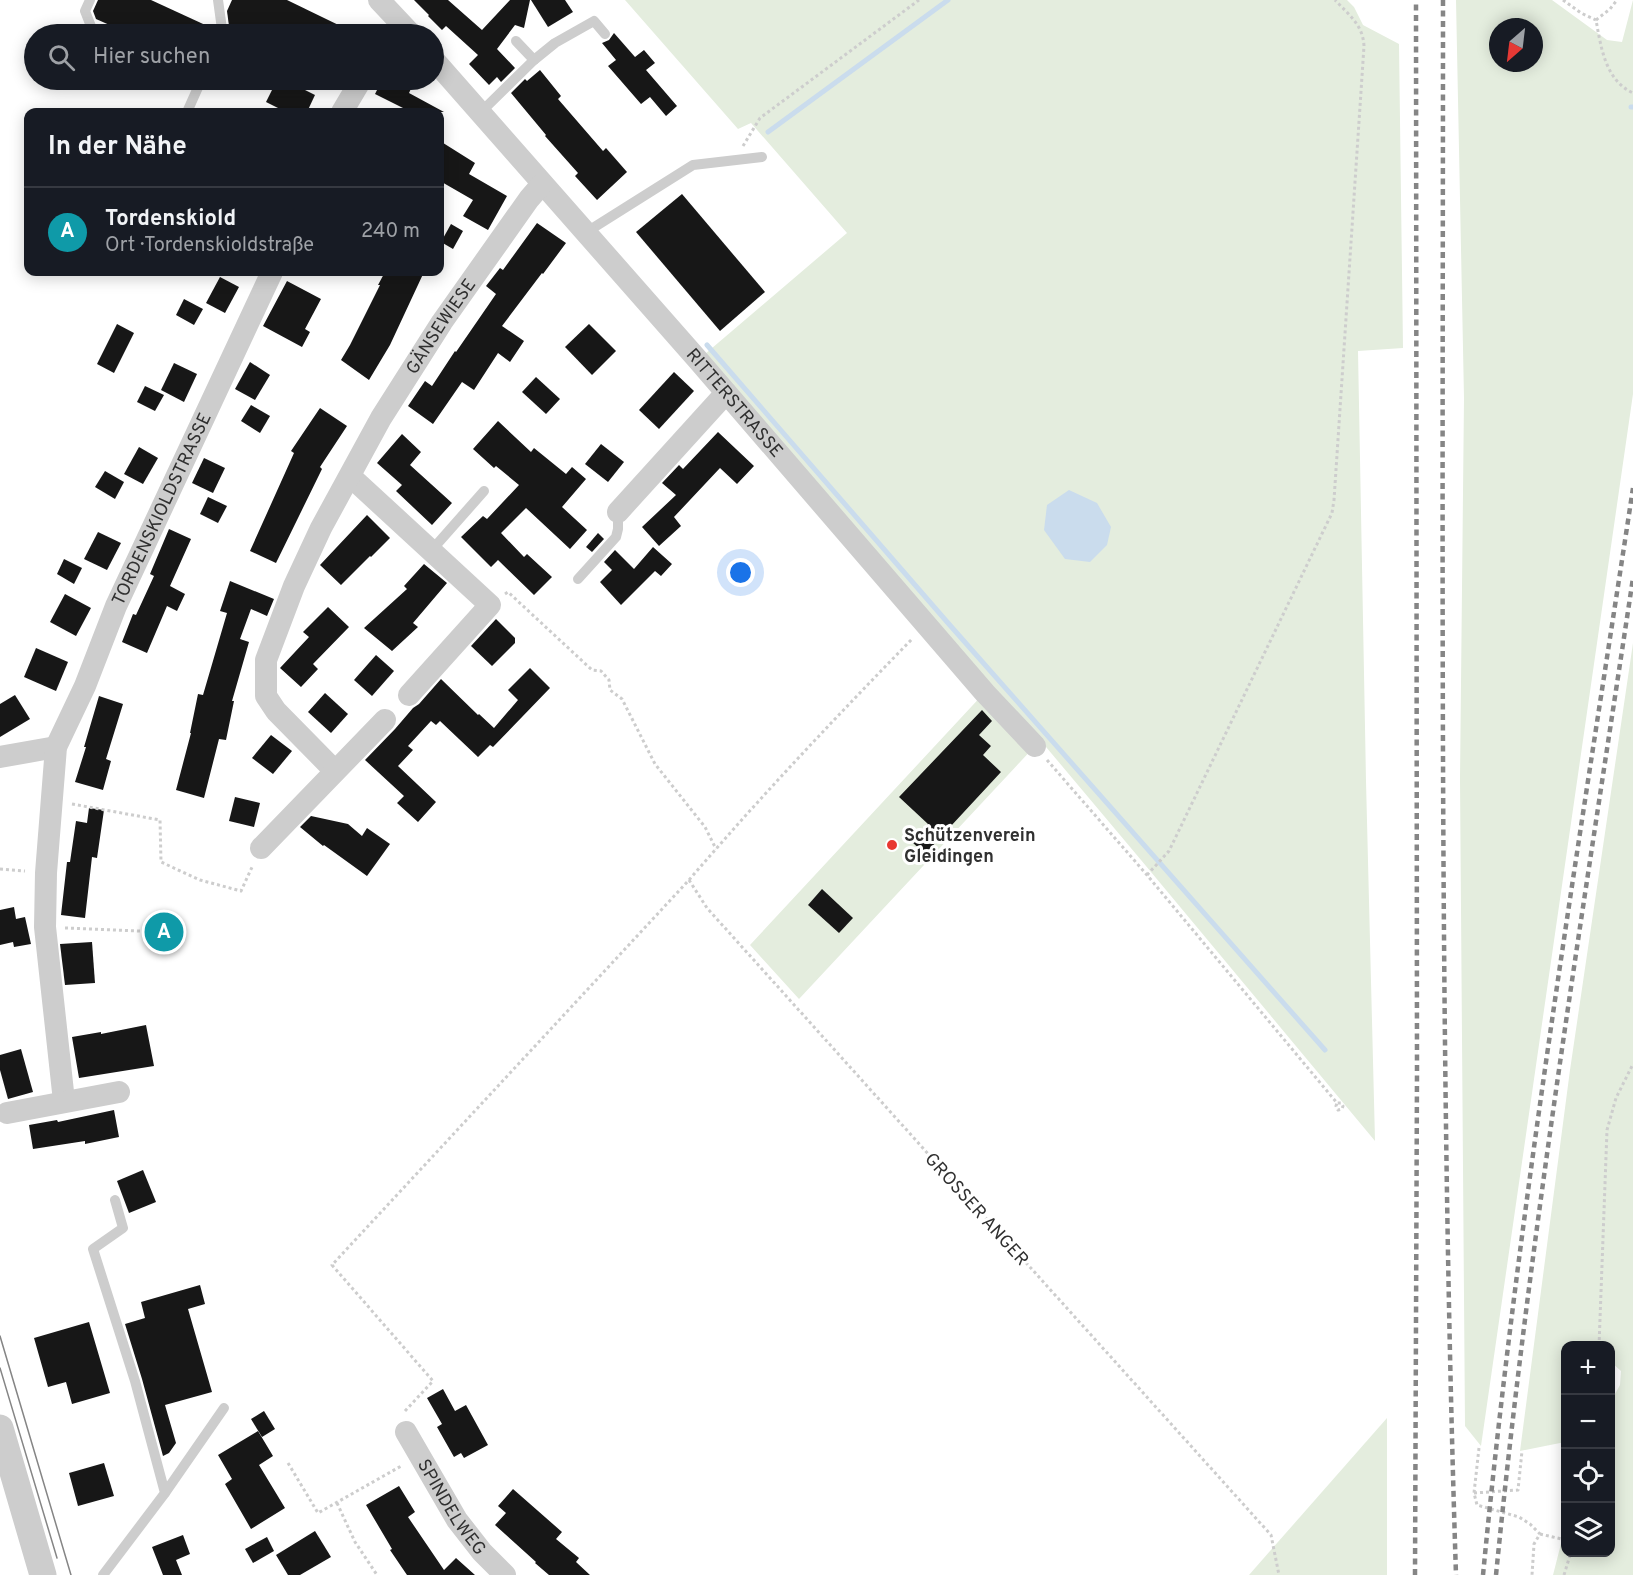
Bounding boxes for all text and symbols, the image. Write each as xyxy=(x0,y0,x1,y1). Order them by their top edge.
north arrow xyxy=(1489,18,1543,72)
search box xyxy=(24,24,444,90)
icon: search xyxy=(45,41,78,74)
text: Hier suchen xyxy=(93,44,210,71)
text: In der Nähe xyxy=(48,131,187,164)
text: Tordenskiold xyxy=(105,206,236,233)
text: A xyxy=(60,219,75,245)
text: 240 m xyxy=(361,219,420,245)
text: Ort · Tordenskioldstraße xyxy=(105,233,314,259)
street label: GÄNSEWIESE xyxy=(402,275,482,379)
street label: RITTERSTRASSE xyxy=(680,344,787,463)
street label: TORDENSKIOLDSTRASSE xyxy=(108,409,218,610)
your location xyxy=(726,558,755,587)
place label: Schützenverein Gleidingen xyxy=(904,825,1036,869)
marker: Schützenverein Gleidingen xyxy=(885,838,899,852)
pin: A xyxy=(144,910,184,954)
street label: GROSSER ANGER xyxy=(919,1148,1033,1272)
map controls xyxy=(1561,1341,1615,1557)
button: + xyxy=(1561,1341,1615,1395)
button: − xyxy=(1561,1395,1615,1449)
button: locate xyxy=(1561,1449,1615,1503)
street label: SPINDELWEG xyxy=(411,1456,490,1561)
button: layers xyxy=(1561,1503,1615,1557)

